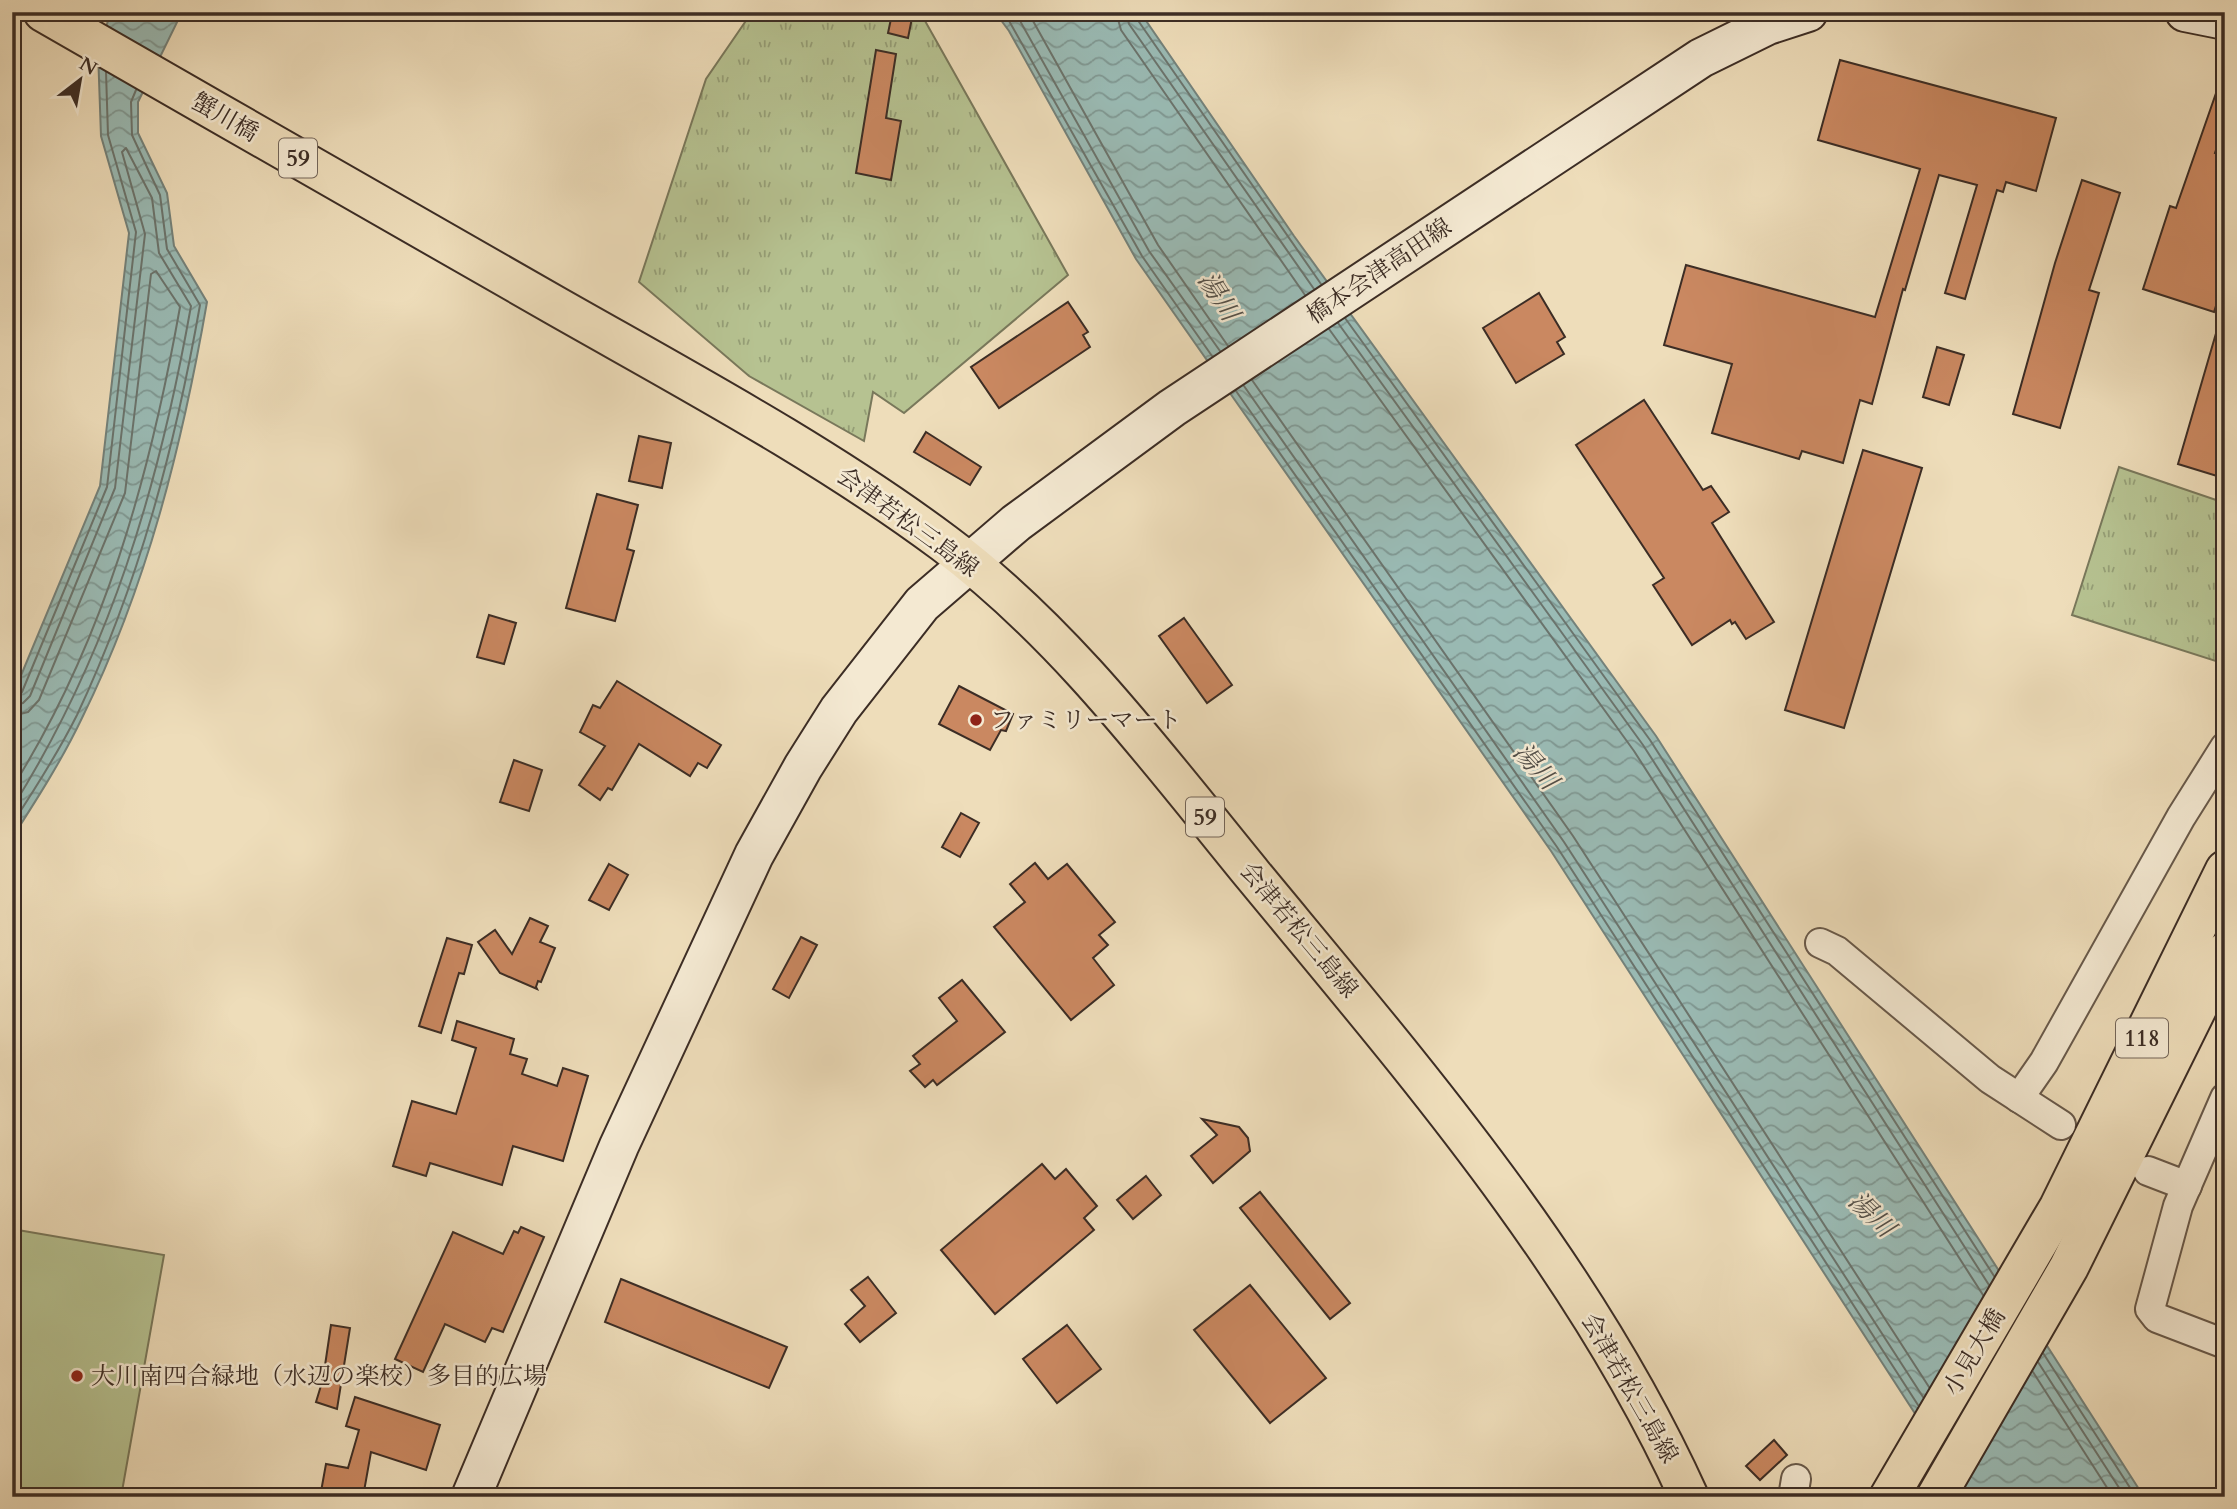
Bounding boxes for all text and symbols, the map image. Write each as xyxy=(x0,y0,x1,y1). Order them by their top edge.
north arrow xyxy=(46,46,116,116)
text: N xyxy=(74,51,102,82)
street label: 蟹川橋 xyxy=(185,85,264,150)
road number: 59 xyxy=(279,139,317,178)
street label: 橋本会津高田線 xyxy=(1300,211,1458,332)
water label: 湯川 xyxy=(1190,265,1249,330)
street label: 会津若松三島線 xyxy=(830,460,985,585)
place label: ファミリーマート xyxy=(990,704,1182,737)
marker: ファミリーマート xyxy=(968,712,984,728)
water label: 湯川 xyxy=(1505,735,1568,800)
road number: 59 xyxy=(1186,797,1224,836)
street label: 会津若松三島線 xyxy=(1232,855,1365,1005)
road number: 118 xyxy=(2116,1018,2168,1058)
water label: 湯川 xyxy=(1841,1184,1905,1247)
street label: 小見大橋 xyxy=(1936,1303,2013,1402)
street label: 会津若松三島線 xyxy=(1573,1307,1686,1469)
place label: 大川南四合緑地（水辺の楽校）多目的広場 xyxy=(91,1360,547,1393)
marker: 大川南四合緑地（水辺の楽校）多目的広場 xyxy=(69,1368,85,1384)

